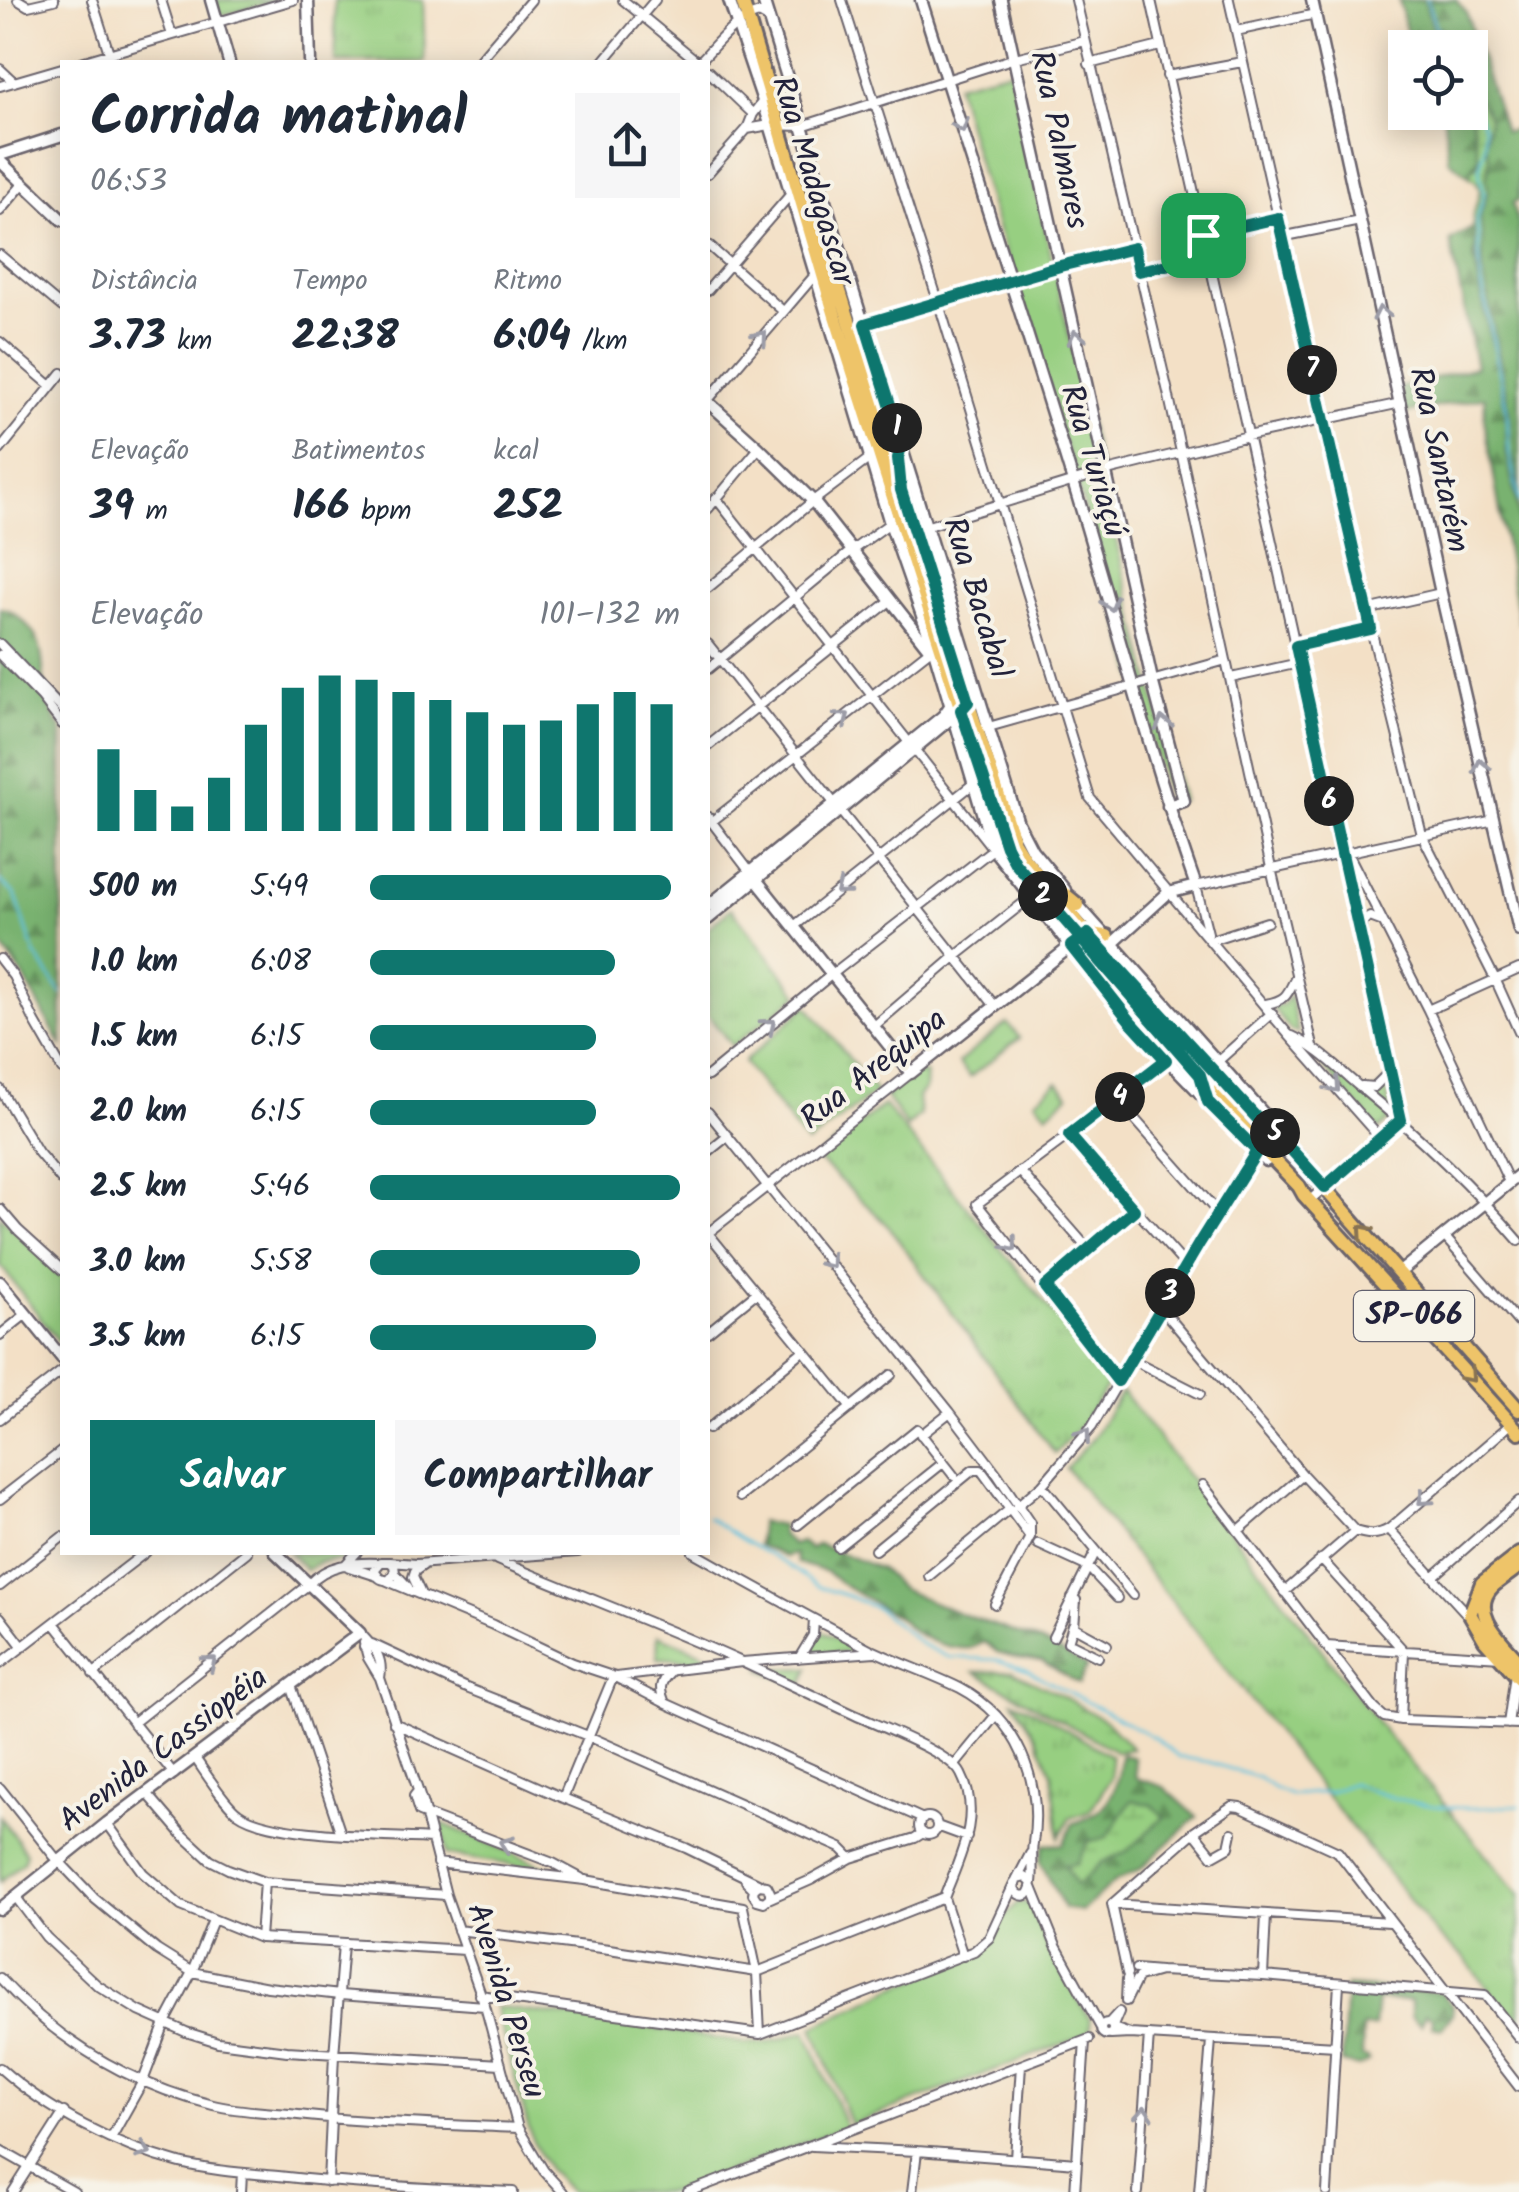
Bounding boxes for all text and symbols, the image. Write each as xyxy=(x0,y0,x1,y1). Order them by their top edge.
map controls xyxy=(1388,30,1488,130)
button: locate xyxy=(1388,30,1488,130)
street label: Rua Palmares xyxy=(1014,46,1102,234)
street label: Rua Madagascar xyxy=(756,70,869,294)
text: Corrida matinal xyxy=(90,76,467,163)
button: share xyxy=(575,93,680,198)
one-way arrow xyxy=(949,117,970,134)
text: 06:53 xyxy=(90,157,167,208)
pin xyxy=(1161,193,1246,278)
icon: arrive xyxy=(1176,208,1231,263)
text: Distância xyxy=(90,259,198,304)
text: Tempo xyxy=(292,259,368,304)
text: Ritmo xyxy=(493,259,562,304)
text: 3.73 xyxy=(90,304,166,371)
text: 22:38 xyxy=(292,304,399,371)
text: 6:04 xyxy=(493,304,571,371)
one-way arrow xyxy=(1371,304,1392,321)
text: km xyxy=(166,319,212,364)
text: /km xyxy=(571,319,627,364)
one-way arrow xyxy=(1067,329,1088,346)
one-way arrow xyxy=(749,331,767,349)
pin: 7 xyxy=(1287,345,1337,395)
text: 7 xyxy=(1305,347,1319,392)
street label: Rua Santarém xyxy=(1393,363,1483,557)
street label: Rua Turiaçú xyxy=(1045,378,1140,544)
pin: 1 xyxy=(872,403,922,453)
text: 1 xyxy=(893,405,901,450)
text: Elevação xyxy=(90,429,189,474)
text: Batimentos xyxy=(292,429,425,474)
text: kcal xyxy=(493,429,539,474)
text: 39 xyxy=(90,474,134,541)
text: 166 xyxy=(292,474,350,541)
text: 252 xyxy=(493,474,564,541)
text: m xyxy=(134,489,168,534)
text: bpm xyxy=(350,489,411,534)
street label: Rua Bacabal xyxy=(927,511,1025,685)
text: Elevação xyxy=(90,590,203,641)
text: 101–132 m xyxy=(539,590,680,641)
one-way arrow xyxy=(1098,594,1119,611)
one-way arrow xyxy=(832,713,850,730)
one-way arrow xyxy=(1154,715,1175,732)
one-way arrow xyxy=(1472,758,1493,775)
pin: 6 xyxy=(1304,776,1354,826)
text: 6 xyxy=(1321,778,1337,823)
text: 500 m xyxy=(90,862,178,913)
text: 5:49 xyxy=(250,862,308,913)
pin: 2 xyxy=(1018,871,1068,921)
text: 2 xyxy=(1035,873,1051,918)
one-way arrow xyxy=(836,877,854,894)
text: 1.0 km xyxy=(90,937,178,988)
text: 6:08 xyxy=(250,937,311,988)
street label: Rua Arequipa xyxy=(789,996,959,1144)
text: 1.5 km xyxy=(90,1012,178,1063)
text: 6:15 xyxy=(250,1012,303,1063)
one-way arrow xyxy=(758,1019,776,1037)
pin: 4 xyxy=(1095,1072,1145,1122)
text: 4 xyxy=(1112,1074,1128,1119)
one-way arrow xyxy=(1323,1074,1341,1093)
text: 2.0 km xyxy=(90,1087,187,1138)
text: 6:15 xyxy=(250,1087,303,1138)
pin: 5 xyxy=(1250,1108,1300,1158)
text: 5 xyxy=(1268,1110,1282,1155)
text: 2.5 km xyxy=(90,1162,187,1213)
text: 5:46 xyxy=(250,1162,310,1213)
one-way arrow xyxy=(1357,1224,1375,1243)
one-way arrow xyxy=(999,1234,1017,1252)
text: 3.0 km xyxy=(90,1237,186,1288)
text: 5:58 xyxy=(250,1237,312,1288)
one-way arrow xyxy=(817,1251,835,1269)
pin: 3 xyxy=(1145,1268,1195,1318)
text: 3 xyxy=(1162,1270,1178,1315)
road number: SP-066 xyxy=(1354,1291,1474,1341)
text: 3.5 km xyxy=(90,1312,186,1363)
text: 6:15 xyxy=(250,1312,303,1363)
one-way arrow xyxy=(1457,1364,1475,1383)
button: Salvar xyxy=(90,1420,375,1535)
button: Compartilhar xyxy=(395,1420,680,1535)
one-way arrow xyxy=(1072,1428,1090,1446)
one-way arrow xyxy=(1417,1488,1436,1506)
street label: Avenida Cassiopéia xyxy=(48,1654,280,1846)
one-way arrow xyxy=(198,1656,216,1674)
one-way arrow xyxy=(498,1836,516,1856)
street label: Avenida Perseu xyxy=(451,1897,559,2105)
one-way arrow xyxy=(1133,2105,1154,2121)
one-way arrow xyxy=(134,2139,152,2159)

